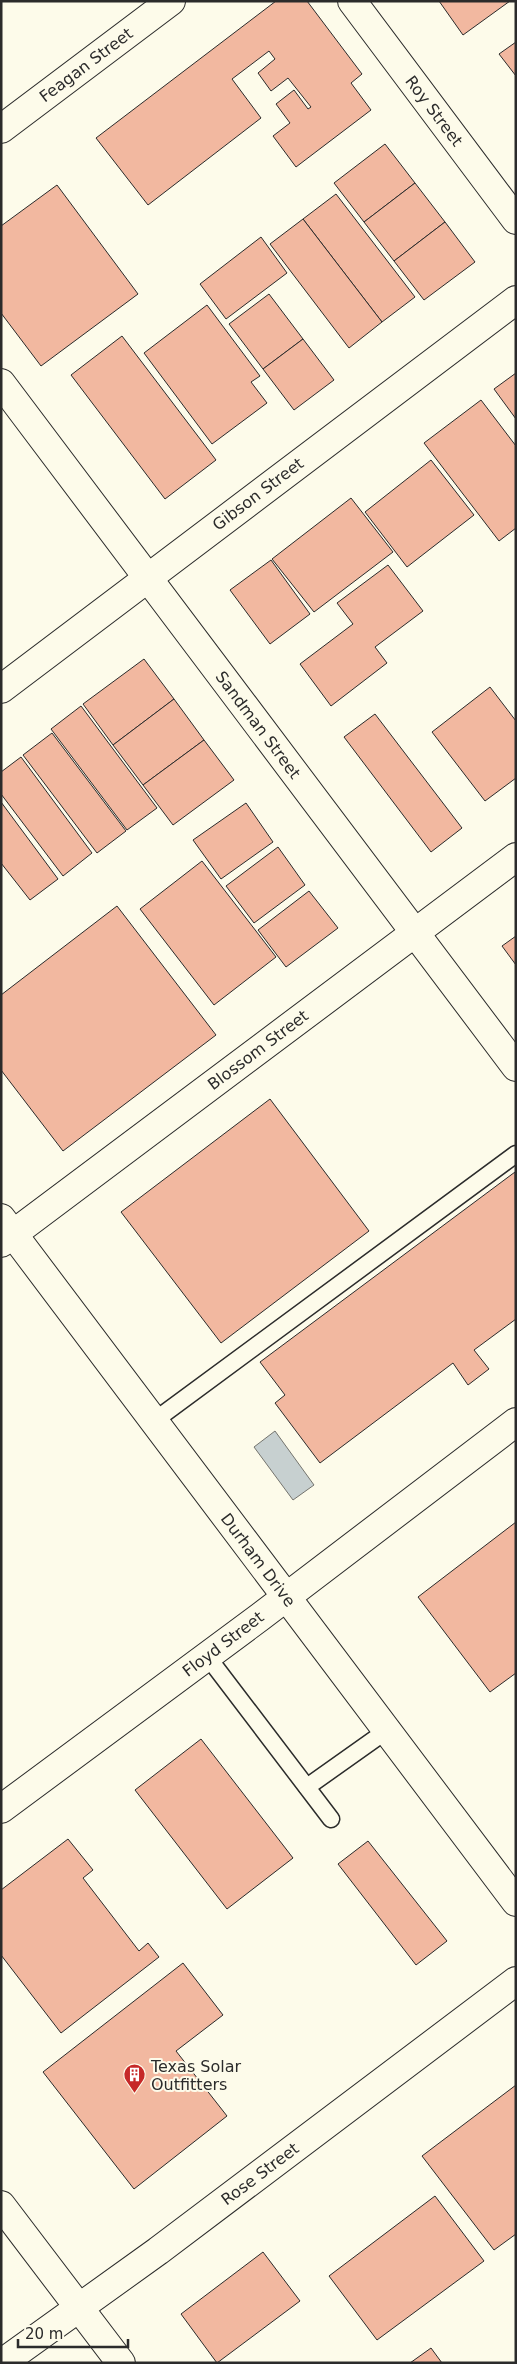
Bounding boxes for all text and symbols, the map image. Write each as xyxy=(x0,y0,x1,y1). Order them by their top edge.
street label: Feagan Street xyxy=(36,24,136,106)
street label: Roy Street xyxy=(401,72,467,150)
street label: Gibson Street xyxy=(209,454,307,534)
street label: Sandman Street xyxy=(211,668,305,782)
street label: Blossom Street xyxy=(204,1006,312,1094)
street label: Durham Drive xyxy=(217,1510,299,1610)
street label: Floyd Street xyxy=(179,1607,267,1681)
place label: Texas Solar Outfitters xyxy=(150,2057,242,2094)
building icon: Texas Solar Outfitters xyxy=(123,2063,147,2094)
street label: Rose Street xyxy=(218,2139,302,2209)
scale bar xyxy=(18,2316,128,2348)
text: 20 m xyxy=(25,2325,63,2343)

